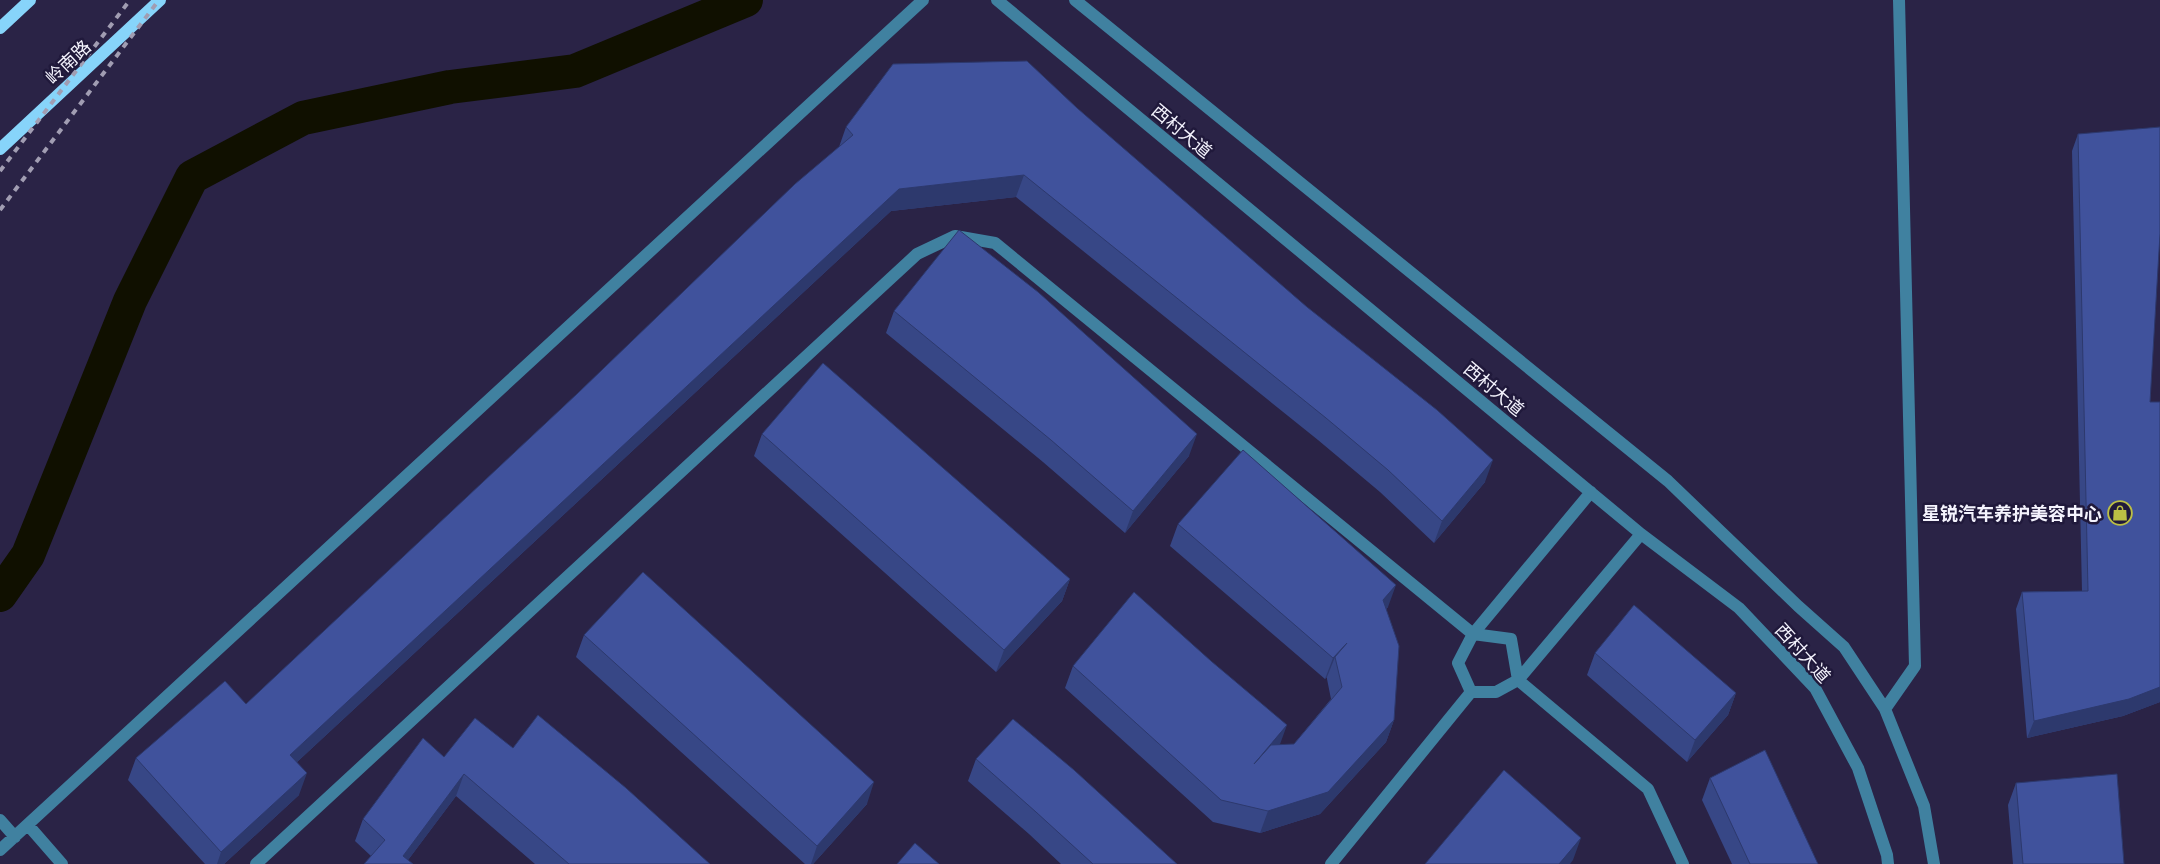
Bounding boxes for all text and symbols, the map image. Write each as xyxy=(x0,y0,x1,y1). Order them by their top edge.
street label: 岭南路 xyxy=(41,36,95,88)
street label: 西村大道 xyxy=(1148,100,1216,162)
street label: 西村大道 xyxy=(1460,358,1528,420)
shop icon: 星锐汽车养护美容中心 xyxy=(2107,500,2133,526)
place label: 星锐汽车养护美容中心 xyxy=(1922,503,2102,524)
street label: 西村大道 xyxy=(1771,619,1835,687)

